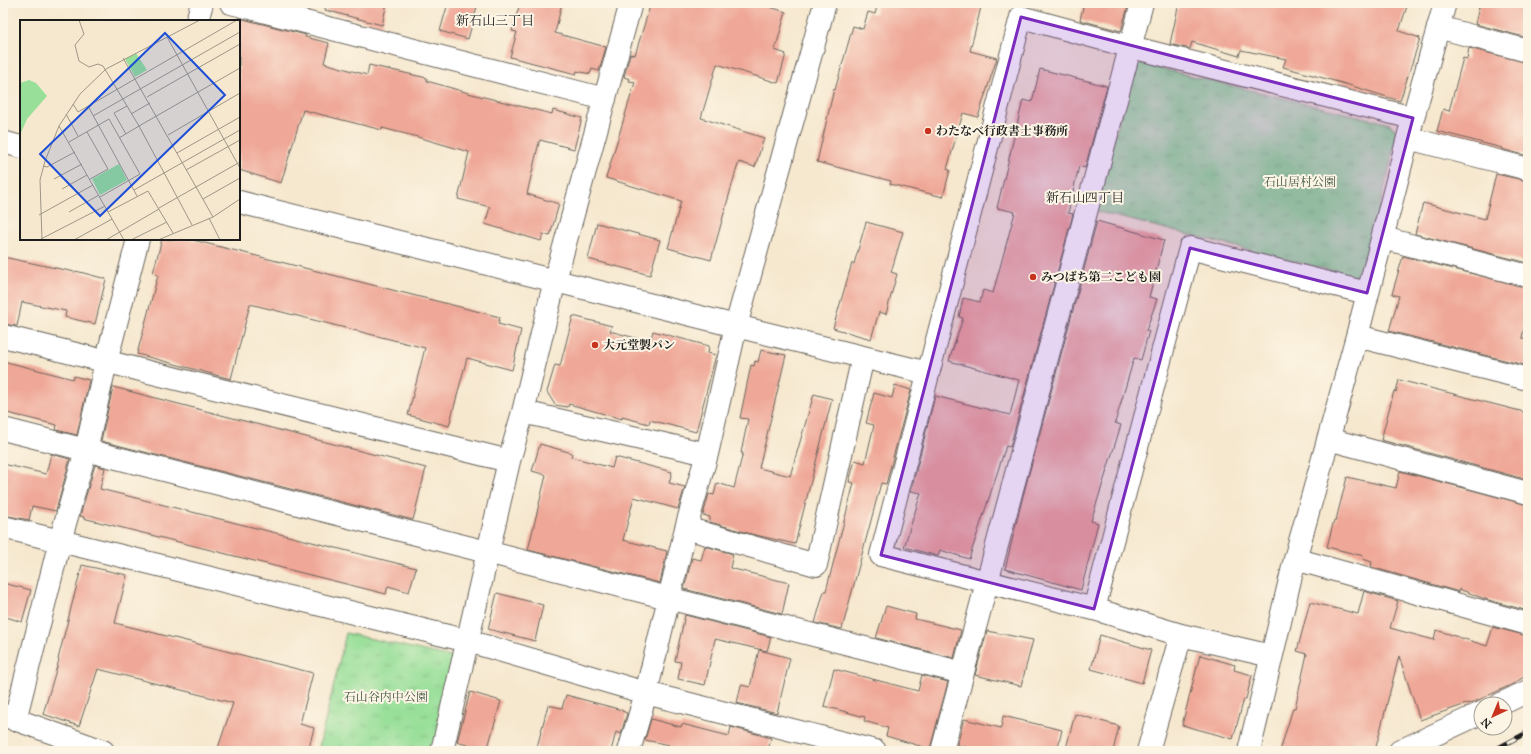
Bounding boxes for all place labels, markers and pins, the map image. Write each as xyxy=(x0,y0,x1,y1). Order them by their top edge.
place label: わたなべ行政書士事務所 xyxy=(936,124,1068,138)
marker: わたなべ行政書士事務所 xyxy=(923,126,933,136)
place label: みつばち第二こども園 xyxy=(1041,270,1161,284)
marker: みつばち第二こども園 xyxy=(1028,272,1038,282)
place label: 大元堂製パン xyxy=(603,338,675,352)
marker: 大元堂製パン xyxy=(590,340,600,350)

